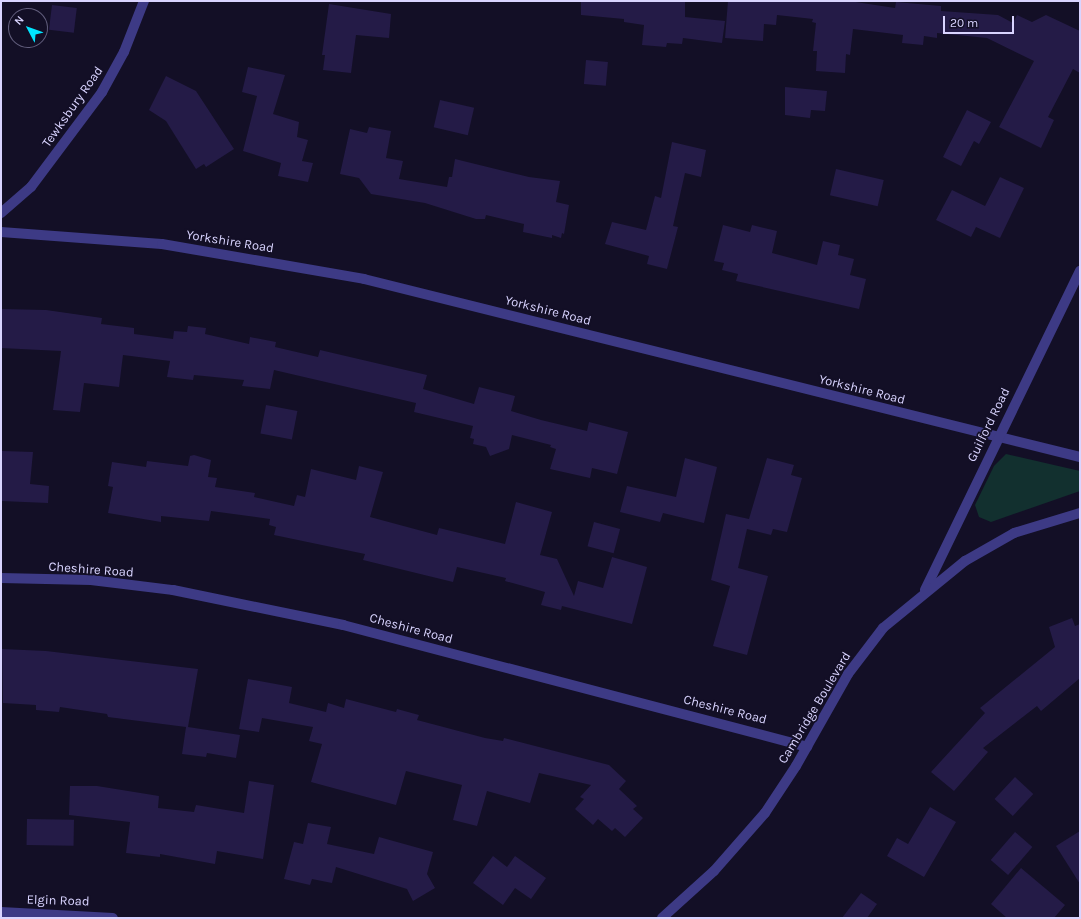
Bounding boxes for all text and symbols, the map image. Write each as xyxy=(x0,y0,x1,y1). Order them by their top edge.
north arrow xyxy=(8,8,48,48)
scale bar xyxy=(945,8,1016,34)
text: N xyxy=(12,13,27,28)
text: 20 m xyxy=(950,16,978,30)
street label: Tewksbury Road xyxy=(39,64,107,150)
street label: Yorkshire Road xyxy=(185,227,275,257)
street label: Yorkshire Road xyxy=(503,293,593,329)
street label: Yorkshire Road xyxy=(817,372,907,408)
street label: Guilford Road xyxy=(964,385,1014,465)
street label: Cheshire Road xyxy=(48,559,134,581)
street label: Cheshire Road xyxy=(368,610,454,648)
street label: Cambridge Boulevard xyxy=(775,649,855,767)
street label: Cheshire Road xyxy=(682,692,768,728)
street label: Elgin Road xyxy=(26,892,90,910)

